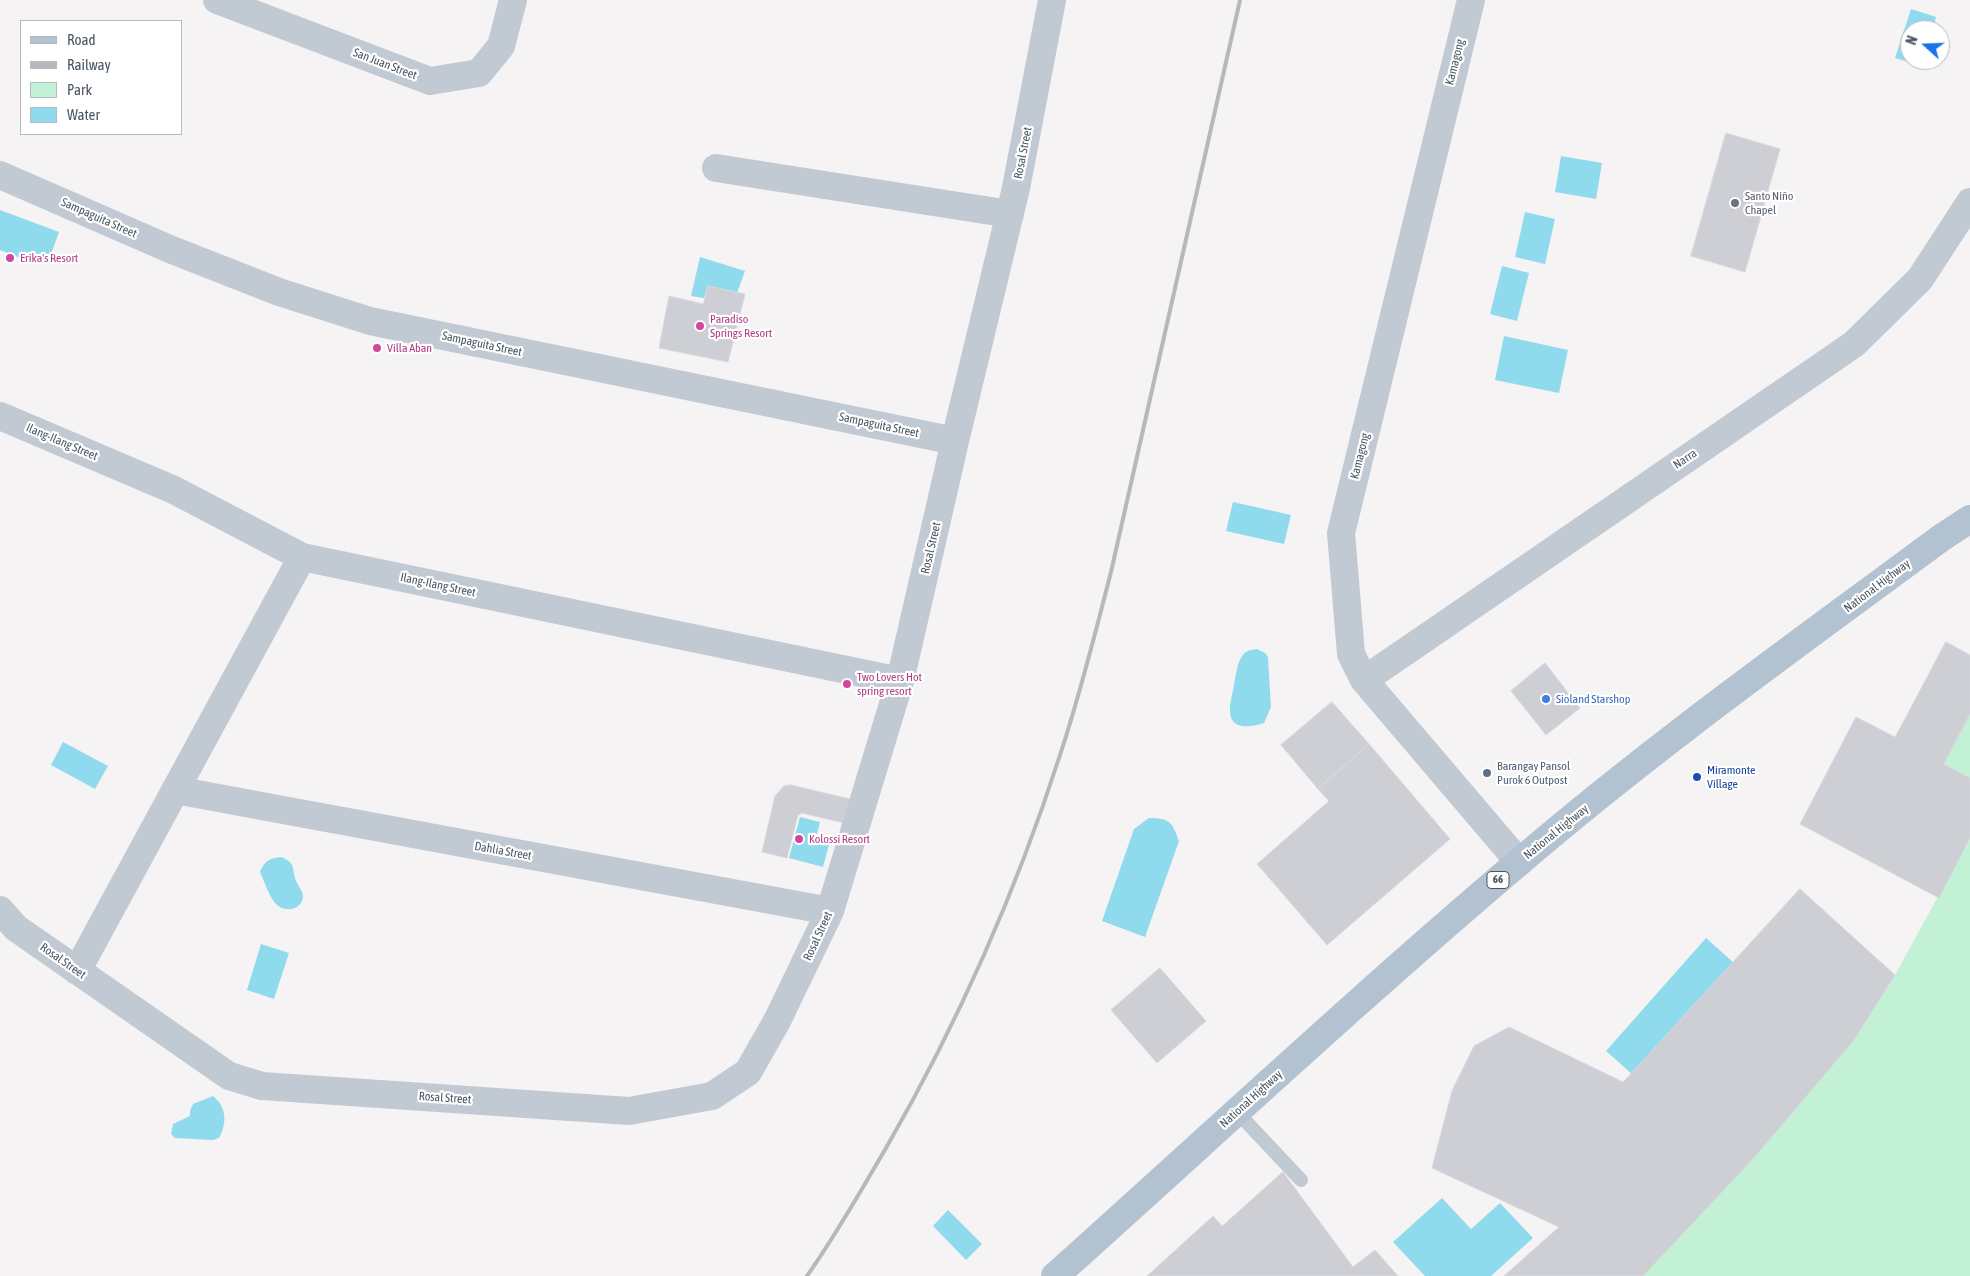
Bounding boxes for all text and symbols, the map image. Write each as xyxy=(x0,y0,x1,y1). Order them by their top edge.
legend xyxy=(20,20,182,135)
north arrow xyxy=(1900,20,1950,70)
text: Road xyxy=(67,31,96,48)
text: N xyxy=(1903,34,1921,47)
street label: Kamagong xyxy=(1442,37,1468,87)
street label: San Juan Street xyxy=(351,45,419,83)
text: Railway xyxy=(67,56,111,73)
text: Park xyxy=(67,81,92,98)
text: Water xyxy=(67,106,100,123)
street label: Rosal Street xyxy=(1011,126,1035,180)
place label: Santo Niño Chapel xyxy=(1745,189,1793,217)
street label: Sampaguita Street xyxy=(59,195,139,241)
marker: Santo Niño Chapel xyxy=(1729,197,1741,209)
place label: Erika's Resort xyxy=(20,251,78,265)
marker: Erika's Resort xyxy=(4,252,16,264)
place label: Paradiso Springs Resort xyxy=(710,312,772,340)
marker: Paradiso Springs Resort xyxy=(694,320,706,332)
street label: Sampaguita Street xyxy=(441,329,523,359)
place label: Villa Aban xyxy=(387,341,432,355)
marker: Villa Aban xyxy=(371,342,383,354)
street label: Sampaguita Street xyxy=(838,410,920,440)
street label: Ilang-Ilang Street xyxy=(24,420,100,464)
street label: Kamagong xyxy=(1347,431,1373,481)
street label: Narra xyxy=(1671,446,1699,472)
street label: Rosal Street xyxy=(918,521,944,575)
street label: National Highway xyxy=(1841,556,1913,616)
street label: Ilang-Ilang Street xyxy=(399,570,477,600)
place label: Two Lovers Hot spring resort xyxy=(857,670,922,698)
marker: Two Lovers Hot spring resort xyxy=(841,678,853,690)
place label: Sioland Starshop xyxy=(1556,692,1630,706)
marker: Sioland Starshop xyxy=(1540,693,1552,705)
place label: Barangay Pansol Purok 6 Outpost xyxy=(1497,759,1570,787)
place label: Miramonte Village xyxy=(1707,763,1756,791)
marker: Barangay Pansol Purok 6 Outpost xyxy=(1481,767,1493,779)
marker: Miramonte Village xyxy=(1691,771,1703,783)
street label: National Highway xyxy=(1521,802,1591,862)
place label: Kolossi Resort xyxy=(809,832,870,846)
marker: Kolossi Resort xyxy=(793,833,805,845)
street label: Dahlia Street xyxy=(473,839,533,863)
road number: 66 xyxy=(1487,872,1509,888)
street label: Rosal Street xyxy=(800,909,836,963)
street label: Rosal Street xyxy=(37,940,89,982)
street label: National Highway xyxy=(1217,1067,1285,1131)
street label: Rosal Street xyxy=(418,1089,472,1107)

